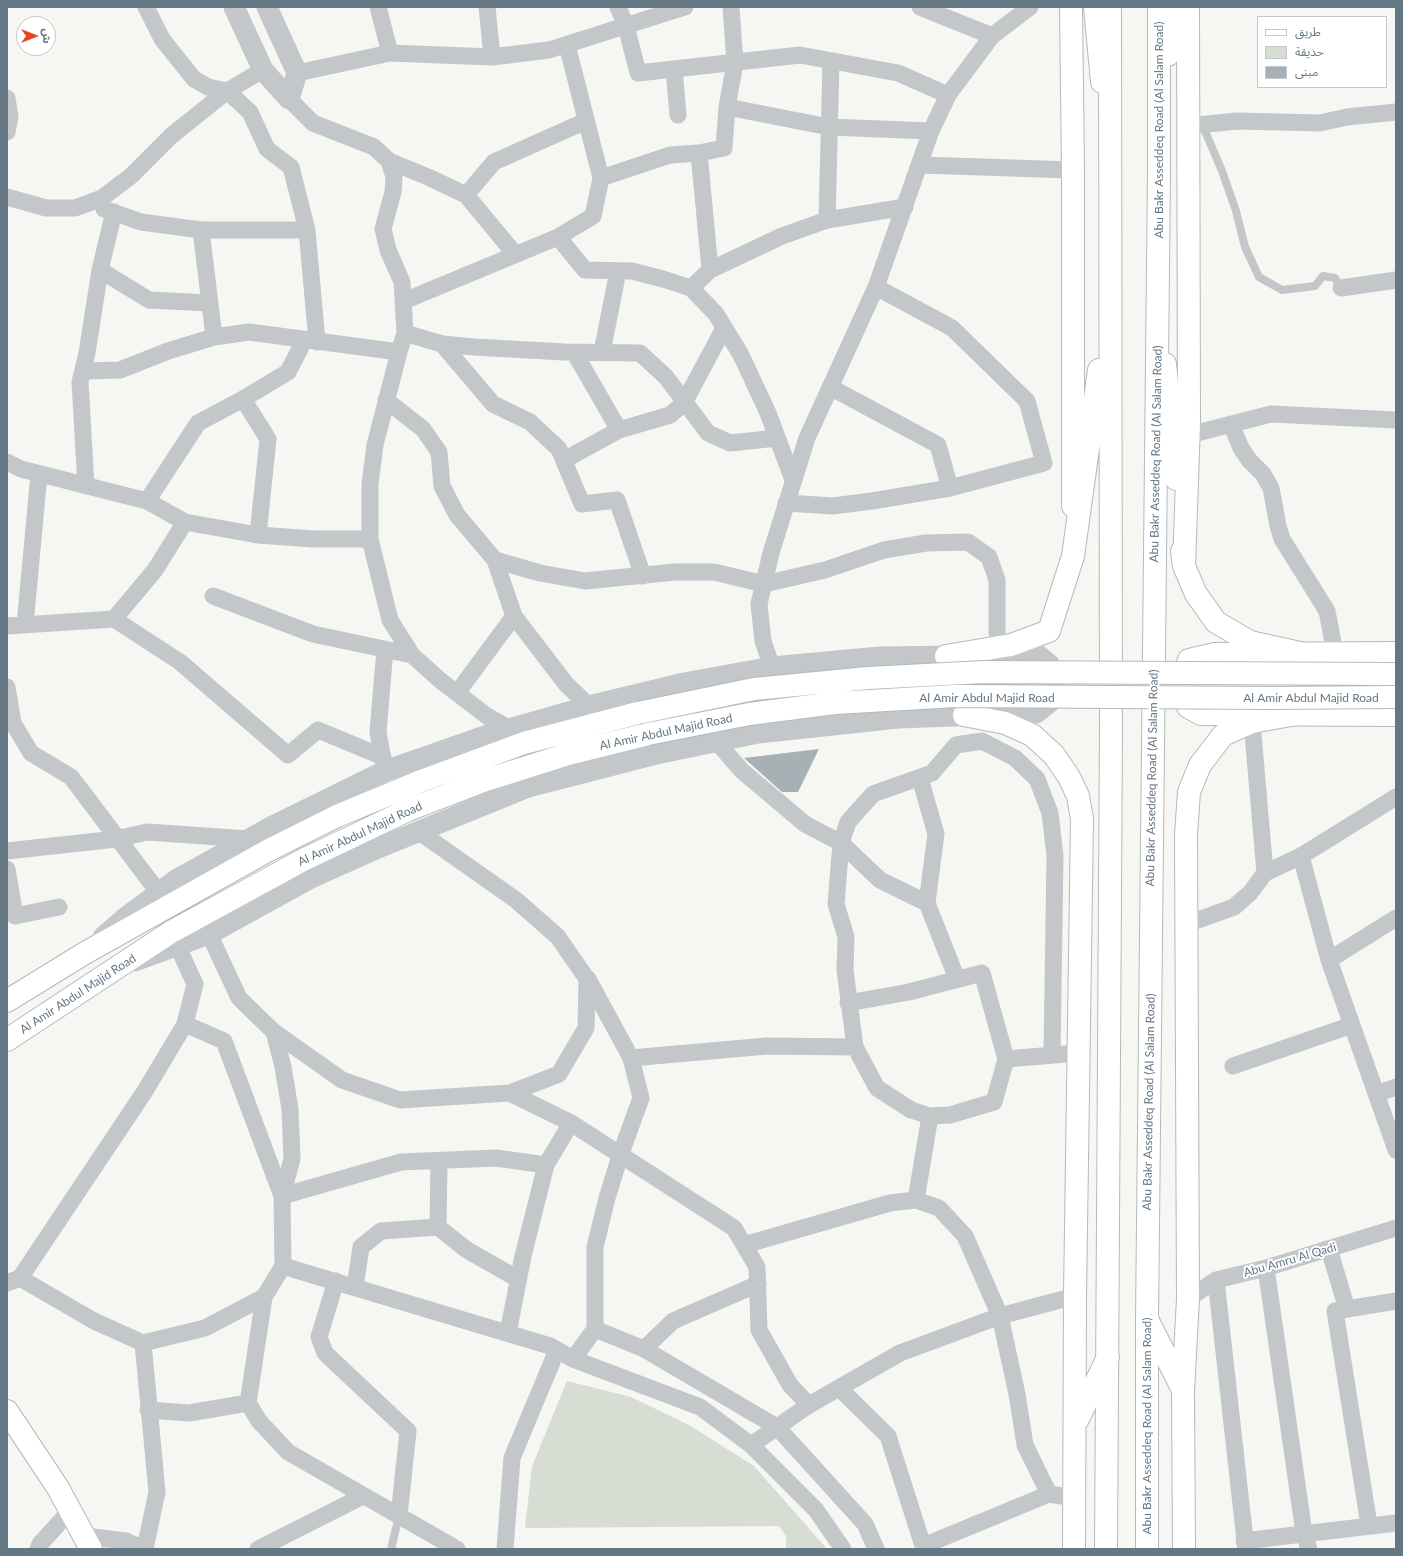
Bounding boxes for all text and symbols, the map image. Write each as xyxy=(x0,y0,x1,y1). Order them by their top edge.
north arrow xyxy=(16,16,56,56)
legend xyxy=(1257,16,1387,88)
street label: Abu Bakr Asseddeq Road (Al Salam Road) xyxy=(1152,21,1166,239)
text: طريق xyxy=(1295,24,1321,39)
text: ش xyxy=(41,28,54,44)
text: حديقة xyxy=(1295,44,1324,59)
text: مبنى xyxy=(1295,64,1318,79)
street label: Abu Bakr Asseddeq Road (Al Salam Road) xyxy=(1147,345,1165,563)
street label: Abu Bakr Asseddeq Road (Al Salam Road) xyxy=(1143,669,1161,887)
street label: Al Amir Abdul Majid Road xyxy=(919,691,1055,705)
street label: Al Amir Abdul Majid Road xyxy=(1243,691,1379,705)
street label: Al Amir Abdul Majid Road xyxy=(598,711,734,753)
street label: Al Amir Abdul Majid Road xyxy=(296,799,424,869)
street label: Al Amir Abdul Majid Road xyxy=(17,951,139,1037)
street label: Abu Bakr Asseddeq Road (Al Salam Road) xyxy=(1140,993,1158,1211)
street label: Abu Amru Al Qadi xyxy=(1242,1240,1338,1280)
street label: Abu Bakr Asseddeq Road (Al Salam Road) xyxy=(1140,1317,1154,1535)

